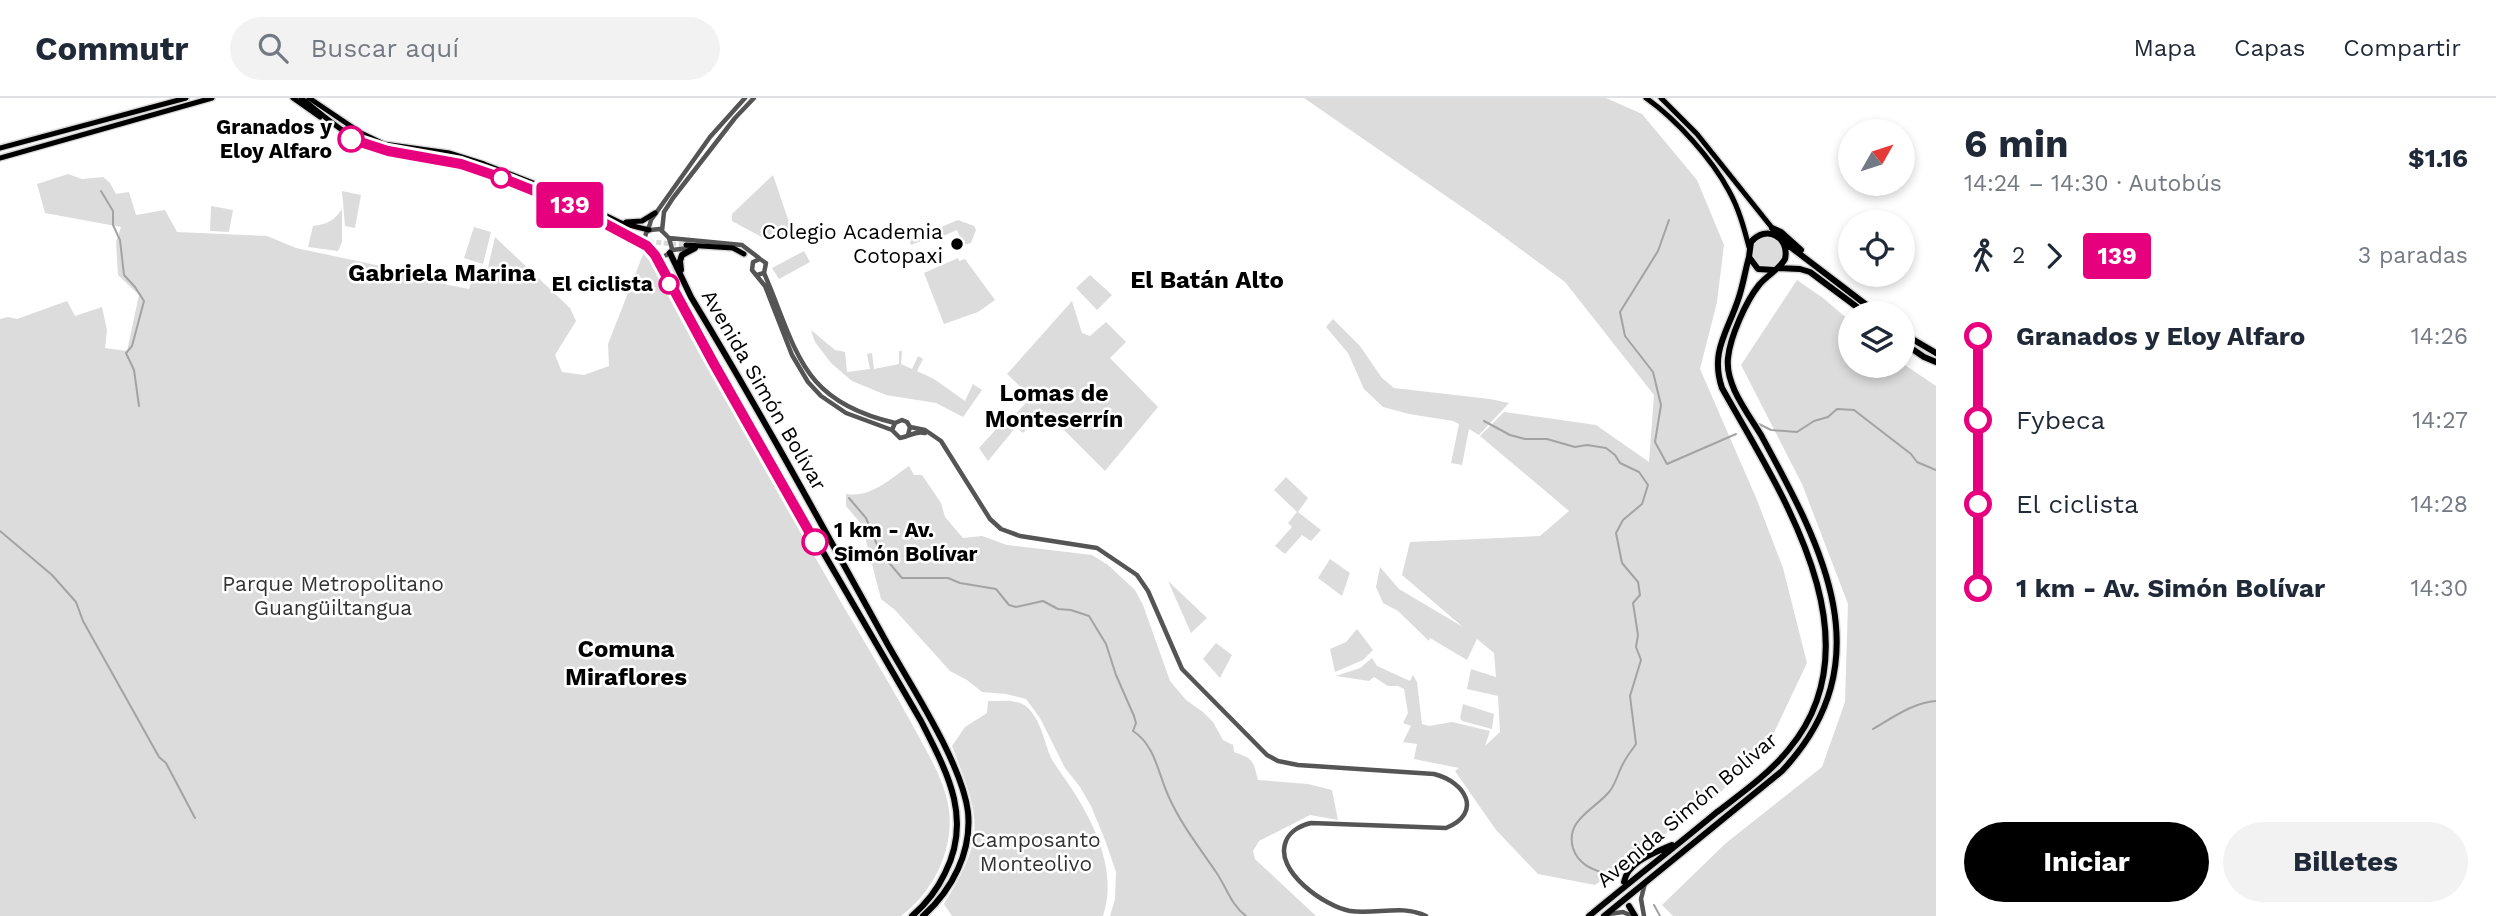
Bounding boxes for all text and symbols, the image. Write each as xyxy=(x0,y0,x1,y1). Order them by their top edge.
search box xyxy=(230,17,720,80)
text: Commutr xyxy=(35,29,188,68)
icon: search xyxy=(254,29,292,67)
text: Buscar aquí xyxy=(310,33,459,63)
text: Mapa xyxy=(2133,34,2196,62)
text: Capas xyxy=(2234,34,2305,62)
text: Compartir xyxy=(2343,34,2461,62)
place label: Granados y Eloy Alfaro xyxy=(216,114,332,163)
north arrow xyxy=(1838,119,1914,196)
map controls xyxy=(1838,119,1915,378)
text: 6 min xyxy=(1964,122,2069,166)
marker: Granados y Eloy Alfaro xyxy=(338,126,364,152)
text: $1.16 xyxy=(2408,143,2468,173)
unlabelled marker xyxy=(491,168,511,188)
text: 14:24 – 14:30 · Autobús xyxy=(1964,170,2222,197)
line badge: 139 xyxy=(530,182,610,228)
text: 139 xyxy=(550,191,590,219)
button: locate xyxy=(1838,210,1915,287)
place label: Colegio Academia Cotopaxi xyxy=(762,219,943,268)
marker: Colegio Academia Cotopaxi xyxy=(949,236,965,252)
icon: walk xyxy=(1964,237,2002,275)
icon: forward xyxy=(2035,237,2073,275)
text: 2 xyxy=(2012,242,2025,269)
text: 139 xyxy=(2097,242,2137,270)
text: 3 paradas xyxy=(2358,242,2468,269)
district label: Gabriela Marina xyxy=(348,259,536,287)
district label: El Batán Alto xyxy=(1130,266,1284,294)
place label: El ciclista xyxy=(552,271,654,296)
marker: El ciclista xyxy=(659,274,679,294)
street label: Avenida Simón Bolívar xyxy=(697,285,832,495)
button: layers xyxy=(1838,301,1915,378)
text: Granados y Eloy Alfaro xyxy=(2016,321,2305,351)
text: 14:26 xyxy=(2411,323,2468,350)
district label: Lomas de Monteserrín xyxy=(985,380,1123,433)
text: Fybeca xyxy=(2016,405,2105,435)
text: 14:27 xyxy=(2412,407,2468,434)
text: El ciclista xyxy=(2016,489,2139,519)
text: 14:28 xyxy=(2411,491,2468,518)
place label: 1 km - Av. Simón Bolívar xyxy=(834,517,978,566)
marker: 1 km - Av. Simón Bolívar xyxy=(802,529,828,555)
park label: Parque Metropolitano Guangüiltangua xyxy=(222,571,444,620)
text: 1 km - Av. Simón Bolívar xyxy=(2016,573,2325,603)
text: 14:30 xyxy=(2410,575,2468,602)
district label: Comuna Miraflores xyxy=(565,635,687,691)
street label: Avenida Simón Bolívar xyxy=(1591,727,1782,892)
button: Iniciar xyxy=(1964,822,2209,902)
button: Billetes xyxy=(2223,822,2468,902)
park label: Camposanto Monteolivo xyxy=(971,827,1101,876)

